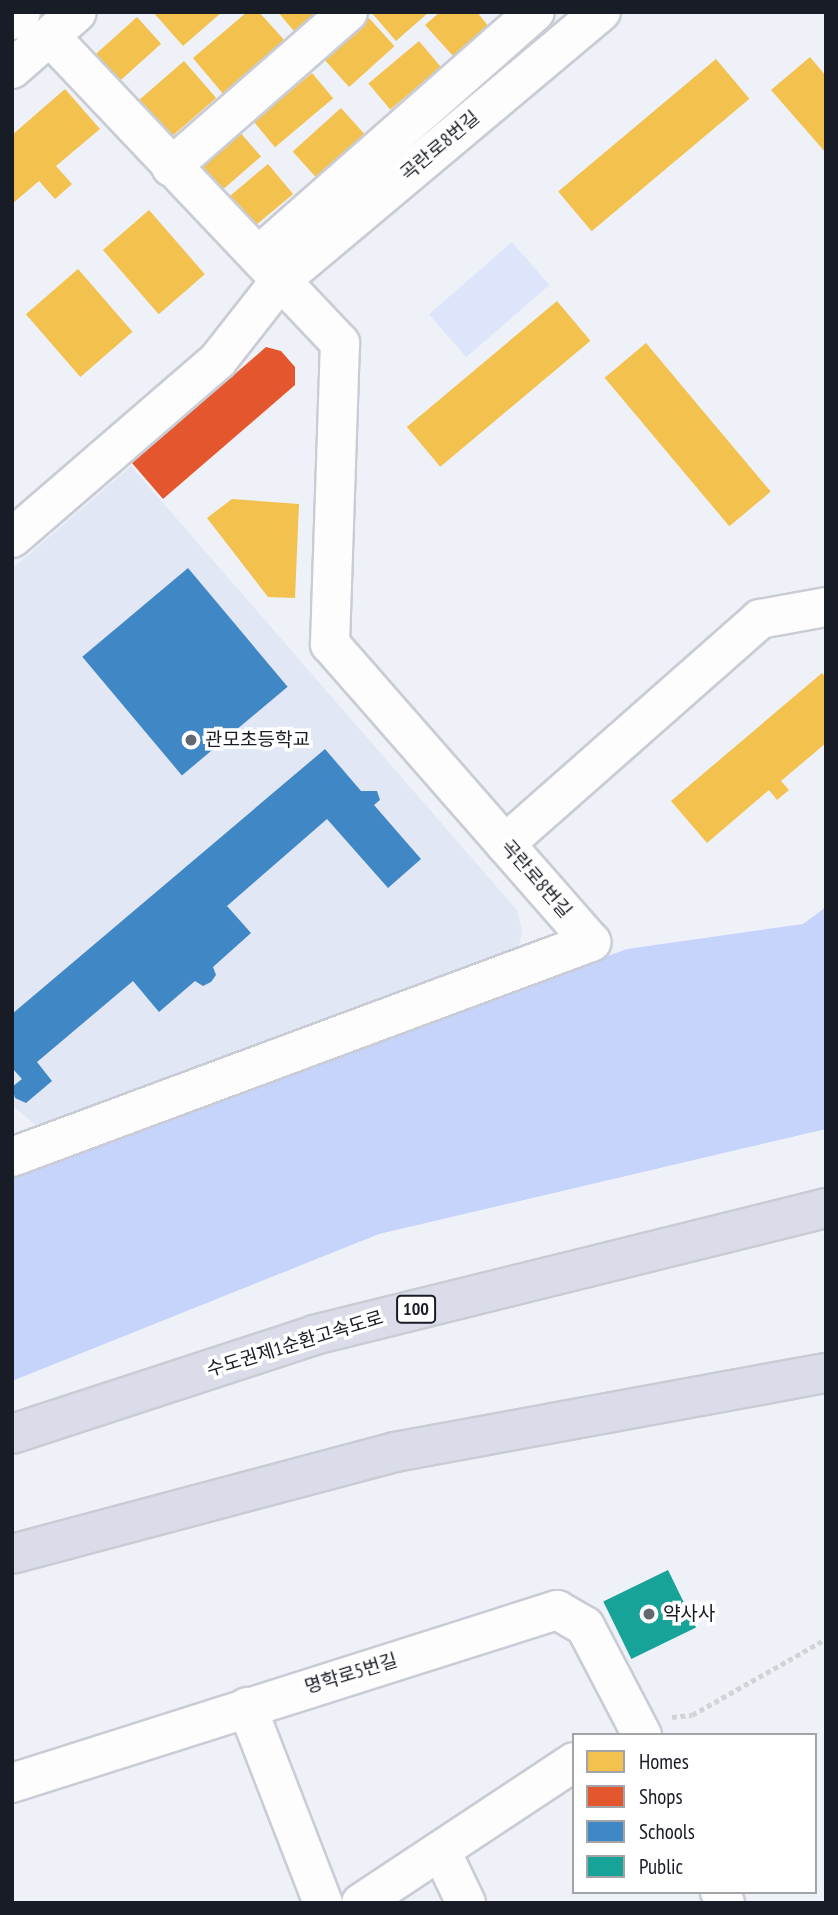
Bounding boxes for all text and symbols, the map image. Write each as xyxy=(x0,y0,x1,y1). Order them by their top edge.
street label: 곡란로8번길 xyxy=(396,106,484,186)
place label: 관모초등학교 xyxy=(205,729,310,751)
marker: 관모초등학교 xyxy=(183,732,199,748)
street label: 곡란로8번길 xyxy=(496,835,576,923)
road number: 100 xyxy=(395,1294,437,1324)
street label: 수도권제1순환고속도로 xyxy=(204,1306,386,1382)
place label: 약사사 xyxy=(663,1603,715,1625)
marker: 약사사 xyxy=(641,1606,657,1622)
street label: 명학로5번길 xyxy=(302,1649,400,1699)
legend xyxy=(572,1733,817,1894)
text: Homes xyxy=(639,1748,689,1775)
text: Shops xyxy=(639,1783,683,1810)
text: Schools xyxy=(639,1818,695,1845)
text: Public xyxy=(639,1853,683,1880)

